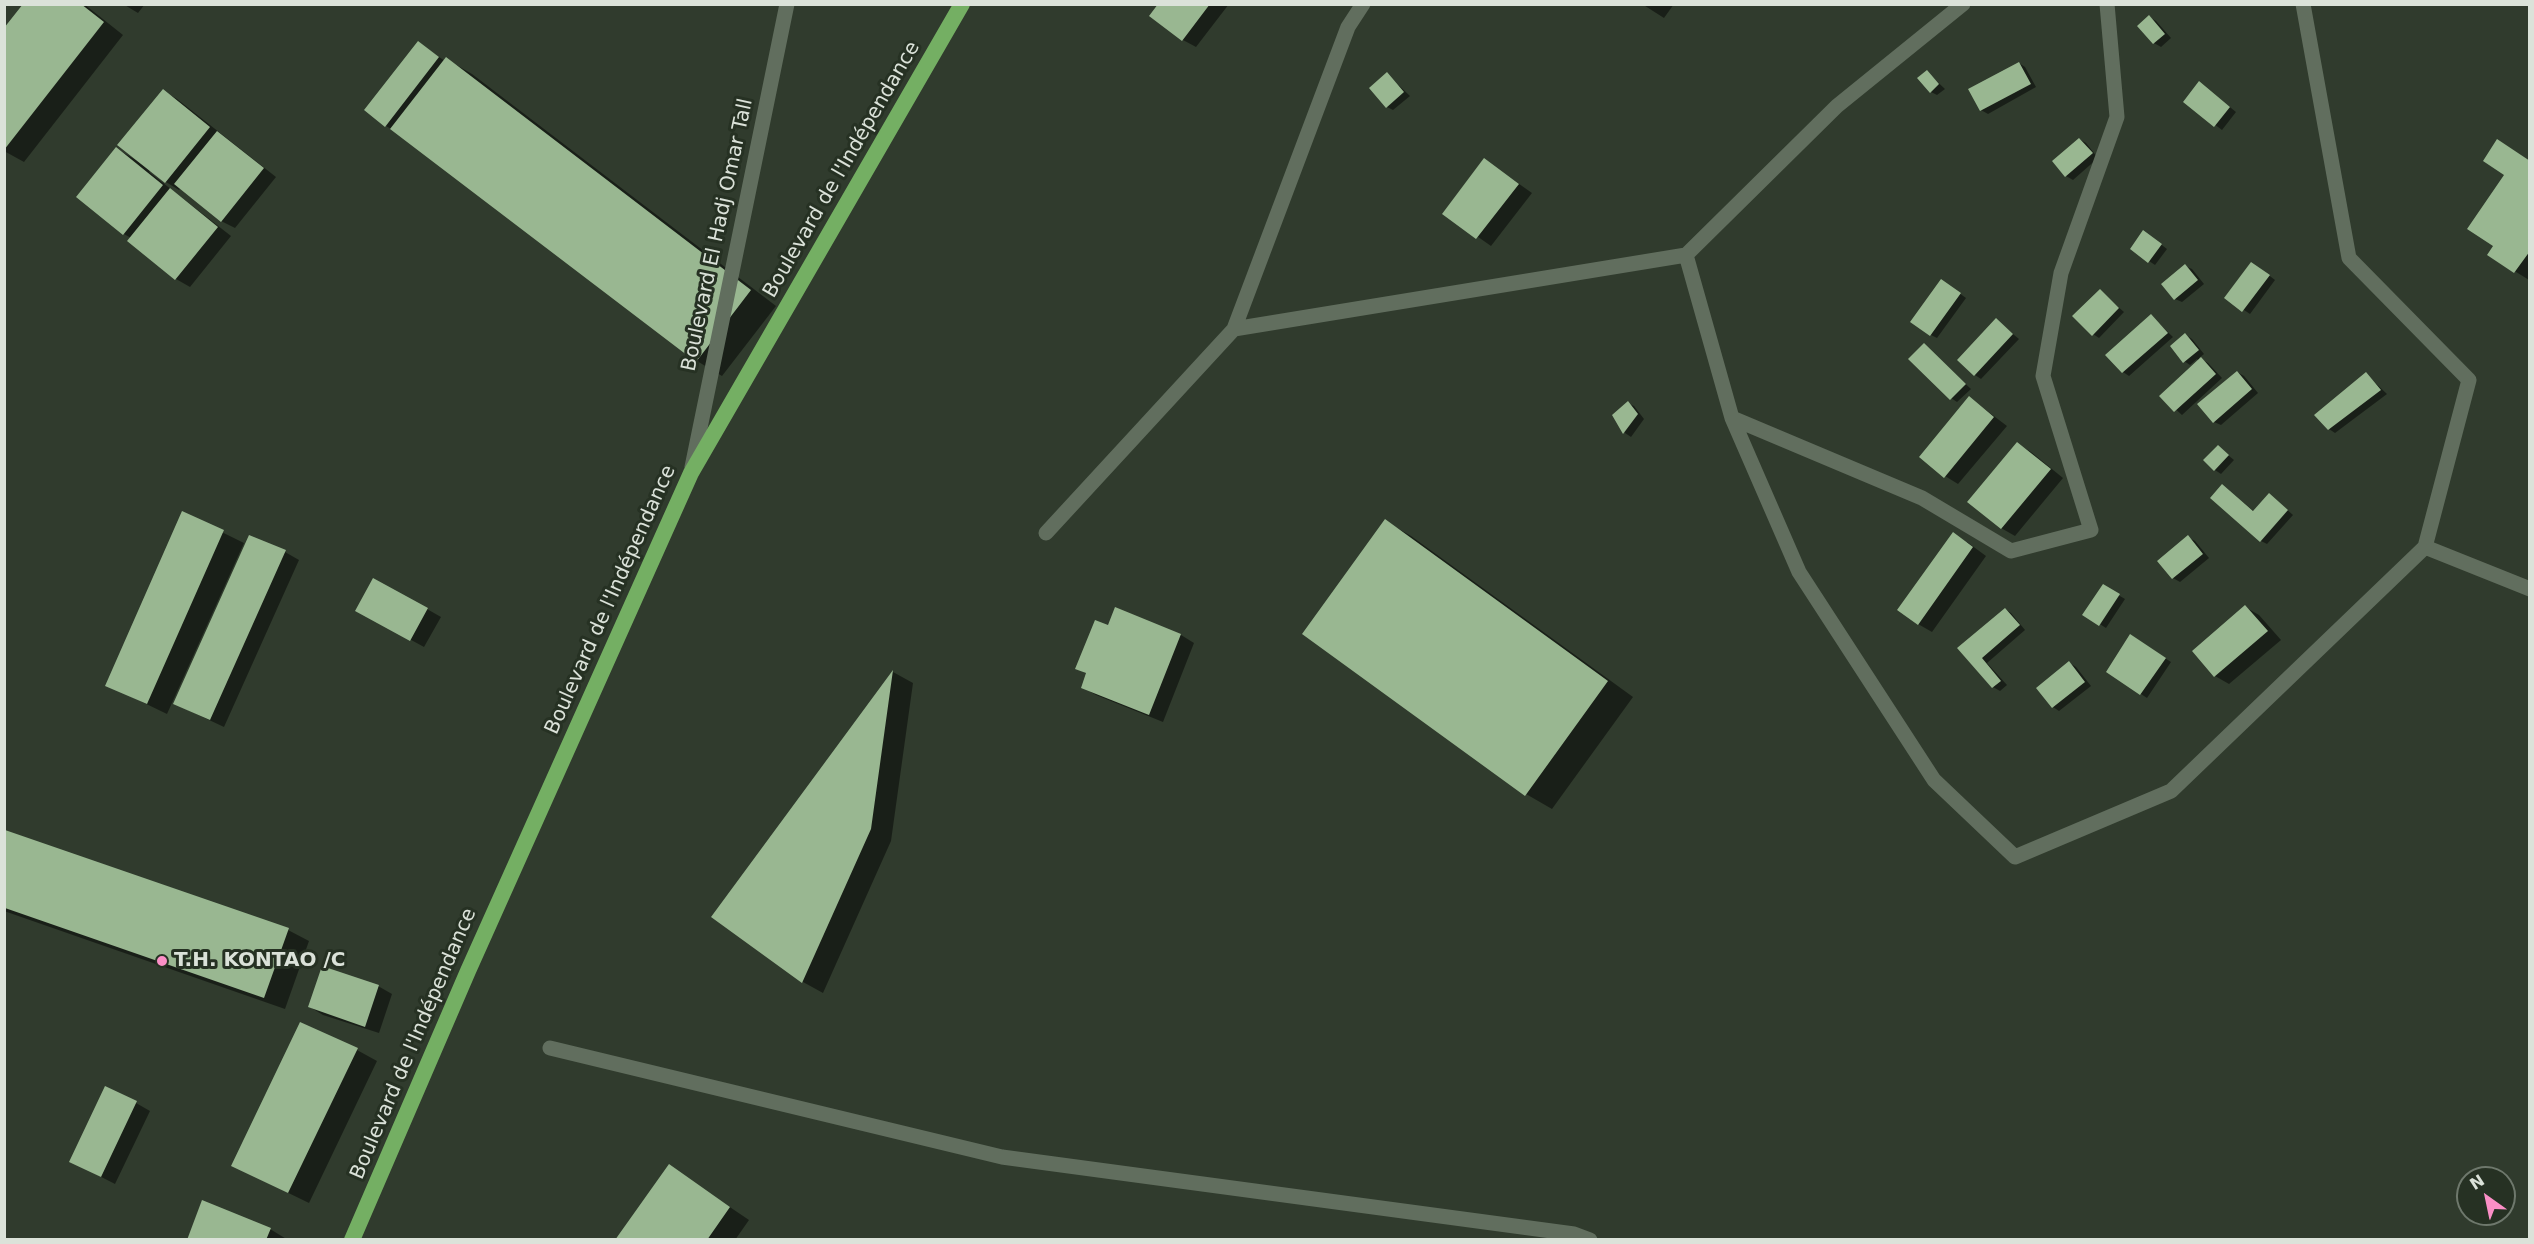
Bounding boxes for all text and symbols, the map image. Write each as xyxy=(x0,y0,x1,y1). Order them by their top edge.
street label: Boulevard de l'Indépendance xyxy=(759,38,925,302)
street label: Boulevard El Hadj Omar Tall xyxy=(677,96,759,374)
street label: Boulevard de l'Indépendance xyxy=(541,462,681,738)
street label: Boulevard de l'Indépendance xyxy=(346,905,482,1183)
place label: T.H. KONTAO /C xyxy=(174,949,345,973)
marker: T.H. KONTAO /C xyxy=(155,954,169,968)
north arrow xyxy=(2456,1166,2516,1226)
text: N xyxy=(2466,1171,2488,1194)

